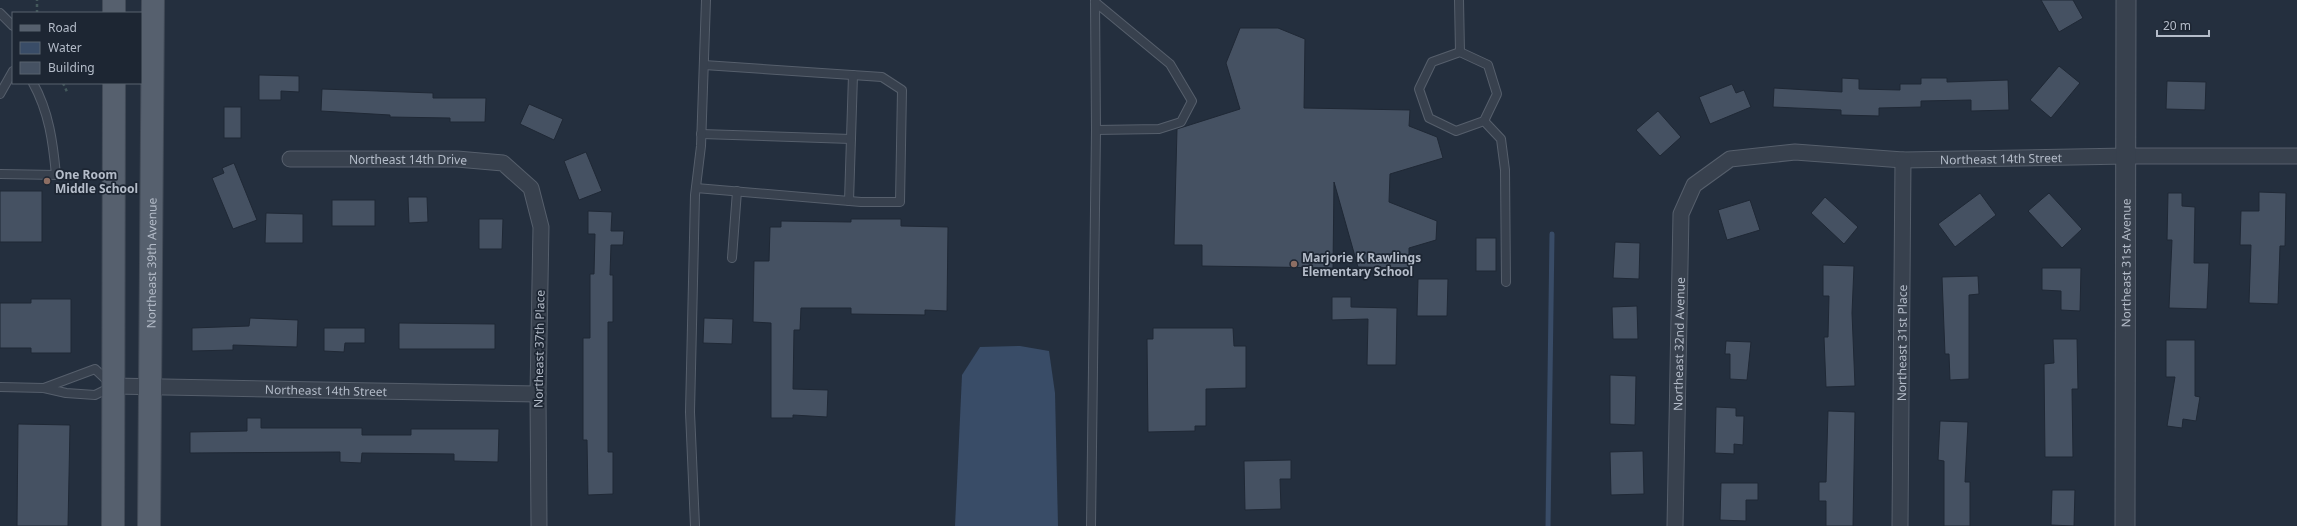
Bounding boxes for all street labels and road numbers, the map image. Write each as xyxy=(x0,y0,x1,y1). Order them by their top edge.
street label: Northeast 14th Street xyxy=(1940,149,2063,168)
street label: Northeast 14th Drive xyxy=(349,150,468,168)
street label: Northeast 39th Avenue xyxy=(142,197,160,328)
street label: Northeast 31st Avenue xyxy=(2117,198,2134,328)
street label: Northeast 32nd Avenue xyxy=(1669,277,1688,411)
street label: Northeast 31st Place xyxy=(1893,284,1910,401)
street label: Northeast 37th Place xyxy=(529,290,549,408)
street label: Northeast 14th Street xyxy=(265,380,388,400)

